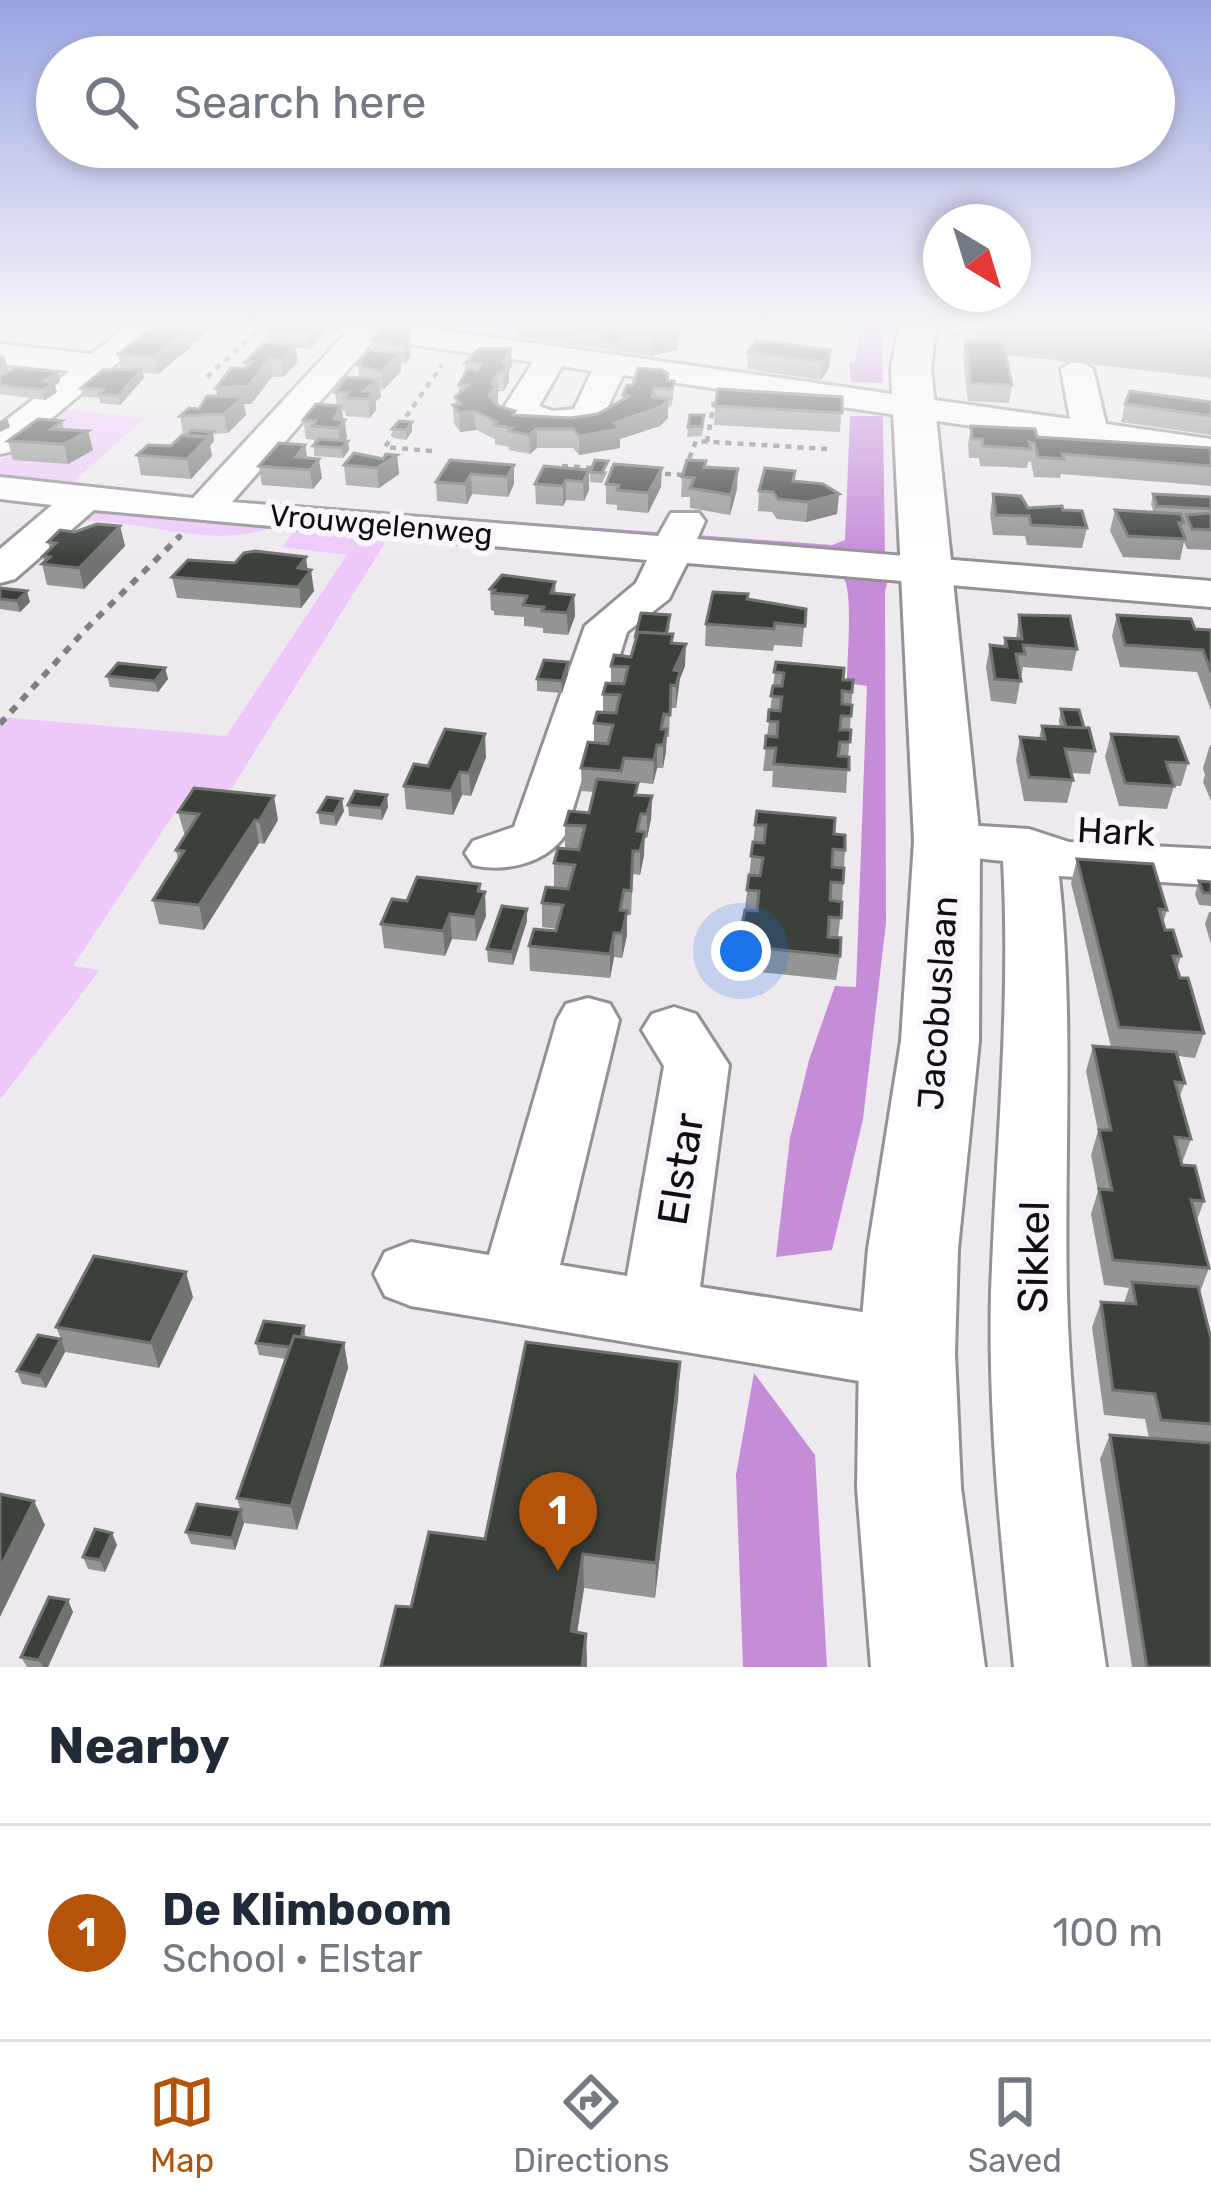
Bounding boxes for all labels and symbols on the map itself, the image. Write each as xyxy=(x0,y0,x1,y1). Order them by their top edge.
north arrow xyxy=(923,204,1031,312)
street label: Vrouwgelenweg xyxy=(268,497,494,553)
street label: Hark xyxy=(1076,808,1156,855)
street label: Jacobuslaan xyxy=(909,894,966,1112)
your location xyxy=(711,921,771,981)
street label: Elstar xyxy=(647,1110,714,1229)
street label: Sikkel xyxy=(1008,1200,1060,1314)
pin: 1 xyxy=(519,1472,597,1571)

